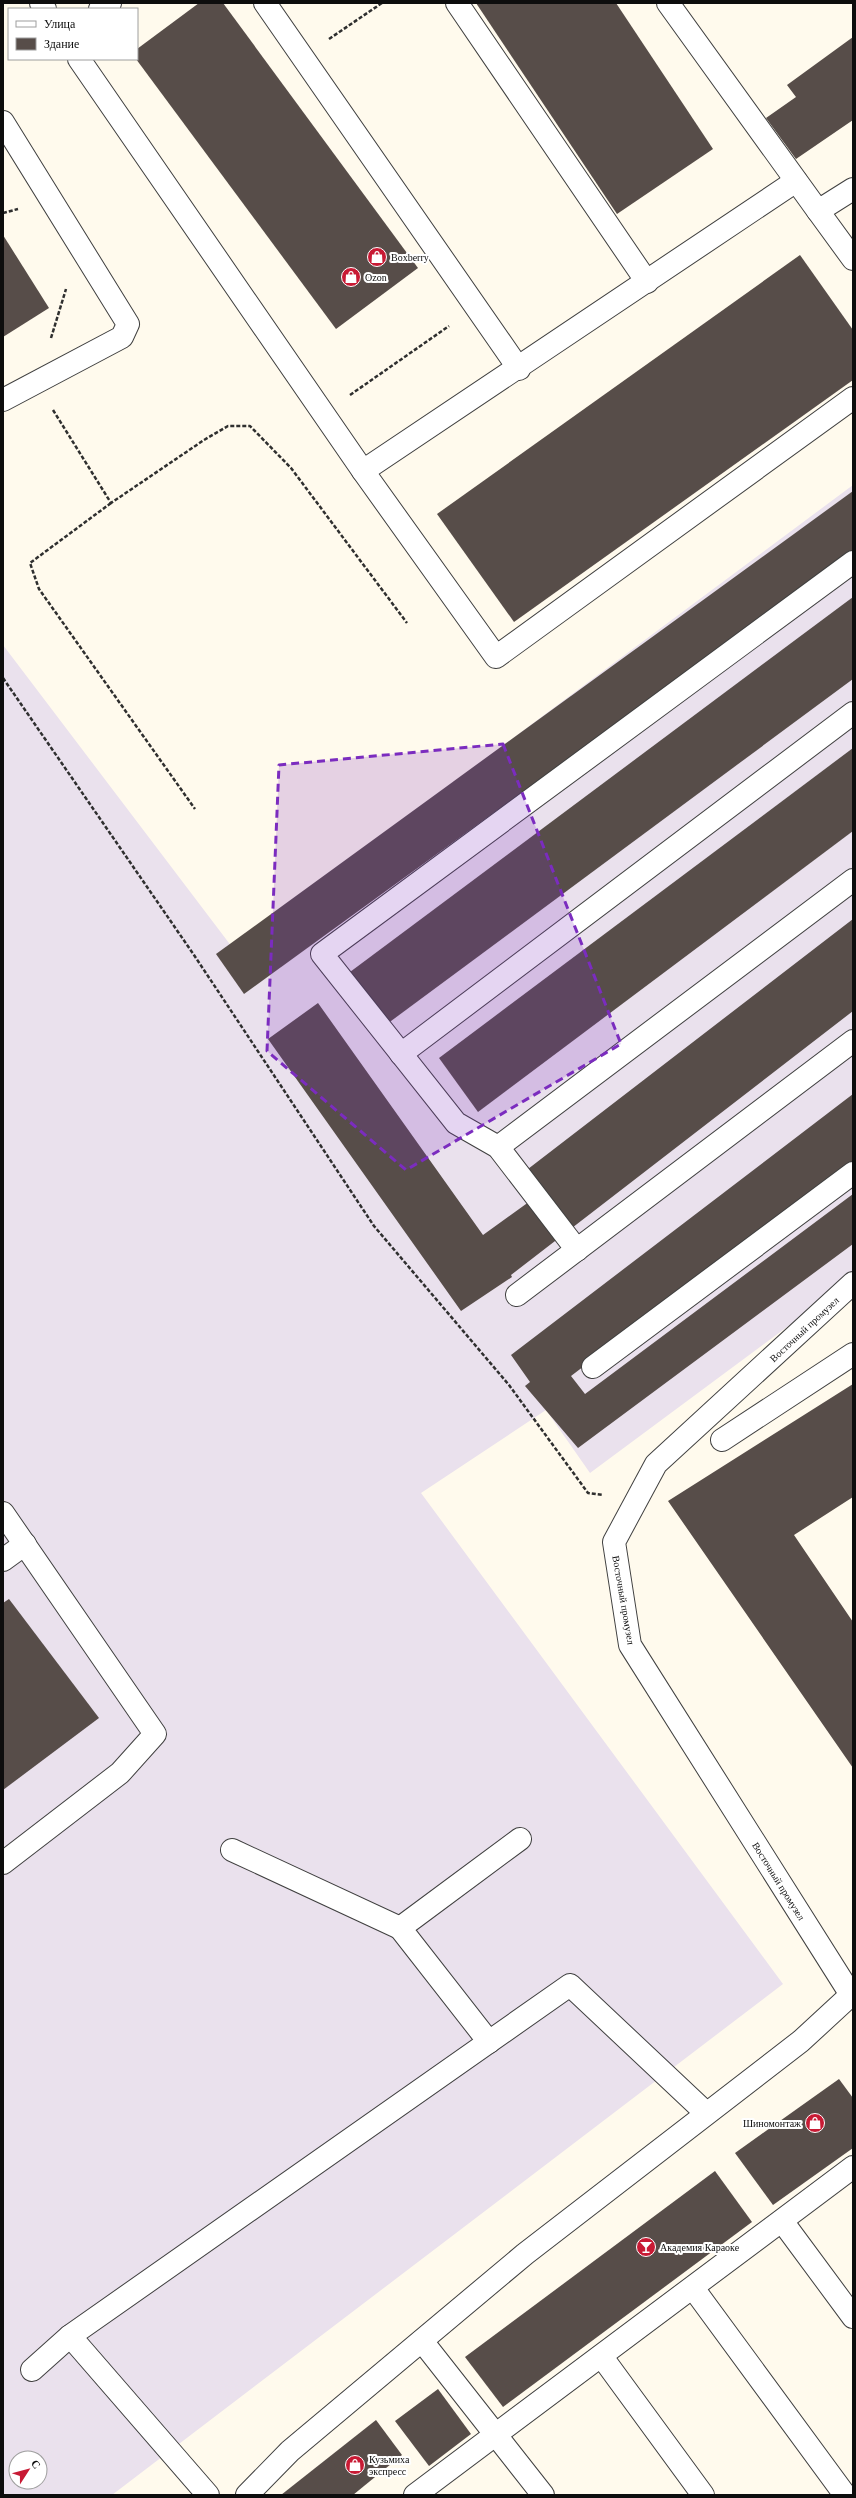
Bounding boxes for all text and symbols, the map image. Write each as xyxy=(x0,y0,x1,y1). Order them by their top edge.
legend xyxy=(8,8,138,60)
text: Улица xyxy=(44,17,76,31)
text: Здание xyxy=(44,37,79,51)
shop icon: Boxberry xyxy=(366,246,388,268)
place label: Boxberry xyxy=(391,252,429,263)
shop icon: Ozon xyxy=(340,266,362,288)
place label: Ozon xyxy=(365,272,387,283)
street label: Восточный промузел xyxy=(768,1295,841,1364)
street label: Восточный промузел xyxy=(610,1555,637,1645)
street label: Восточный промузел xyxy=(750,1840,807,1922)
shop icon: Шиномонтаж xyxy=(804,2112,826,2134)
place label: Шиномонтаж xyxy=(743,2118,801,2129)
bar icon: Академия Караоке xyxy=(635,2236,657,2258)
place label: Академия Караоке xyxy=(660,2242,740,2253)
north arrow xyxy=(8,2450,48,2490)
shop icon: Кузьмиха экспресс xyxy=(344,2454,366,2476)
place label: Кузьмиха экспресс xyxy=(369,2454,410,2477)
text: С xyxy=(29,2457,43,2471)

